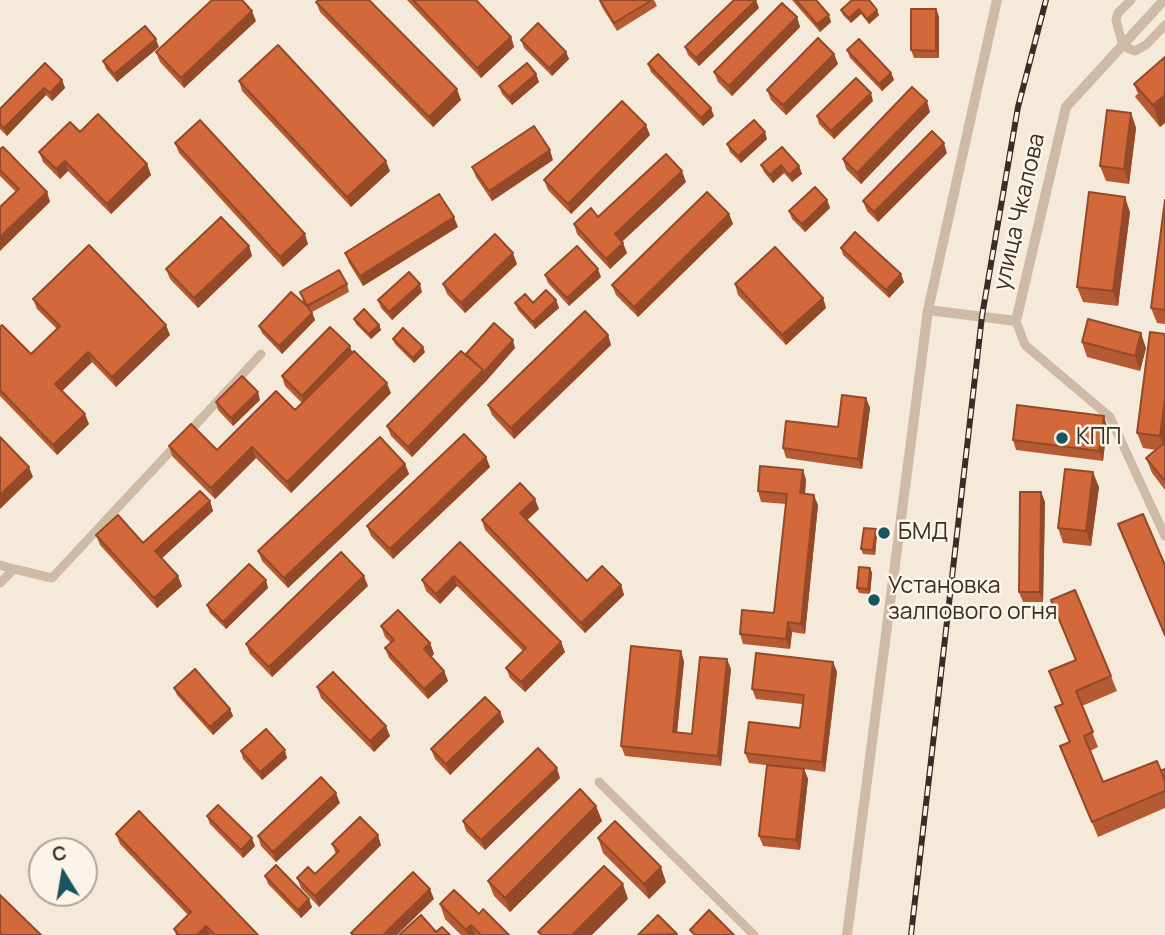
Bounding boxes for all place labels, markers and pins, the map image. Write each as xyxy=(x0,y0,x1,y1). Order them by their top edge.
place label: КПП xyxy=(1076,424,1121,452)
marker: КПП xyxy=(1054,430,1070,446)
place label: БМД xyxy=(898,519,948,547)
marker: БМД xyxy=(876,525,892,541)
place label: Установка залпового огня xyxy=(888,573,1058,627)
marker: Установка залпового огня xyxy=(866,592,882,608)

